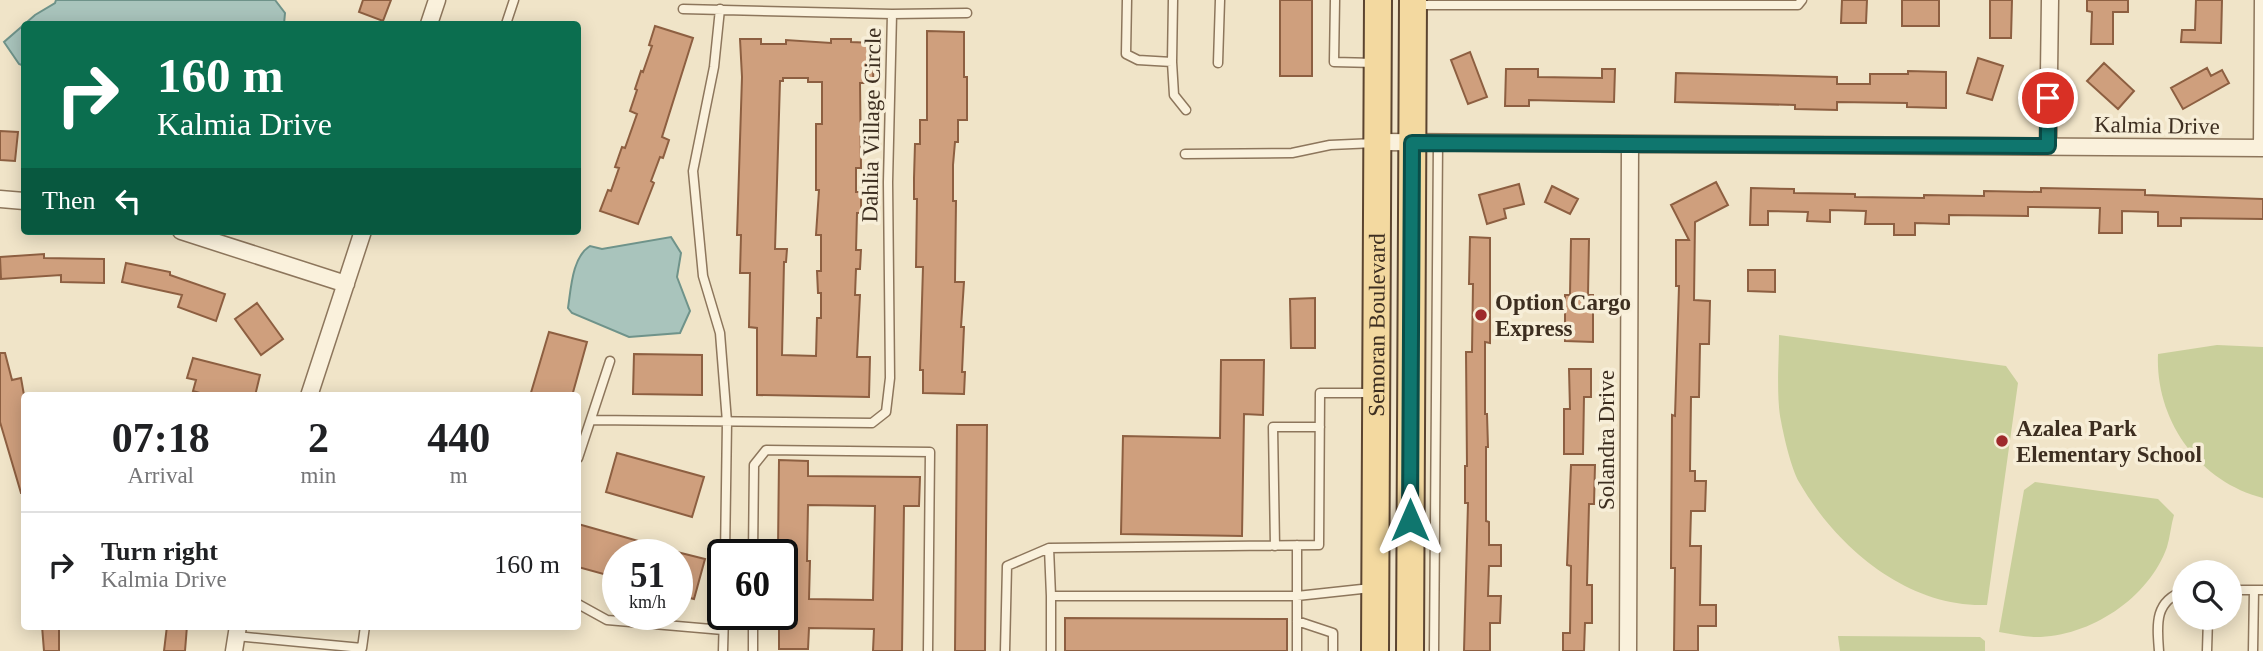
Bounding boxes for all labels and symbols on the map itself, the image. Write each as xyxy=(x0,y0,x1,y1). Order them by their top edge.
street label: Dahlia Village Circle xyxy=(857,27,886,223)
pin xyxy=(2018,68,2078,128)
street label: Kalmia Drive xyxy=(2094,112,2220,139)
street label: Semoran Boulevard xyxy=(1364,233,1390,417)
place label: Option Cargo Express xyxy=(1495,290,1631,341)
marker: Option Cargo Express xyxy=(1473,307,1489,323)
street label: Solandra Drive xyxy=(1594,370,1619,510)
place label: Azalea Park Elementary School xyxy=(2016,416,2202,467)
marker: Azalea Park Elementary School xyxy=(1994,433,2010,449)
position arrow xyxy=(1373,483,1447,557)
speed limit sign: 60 xyxy=(707,539,798,630)

